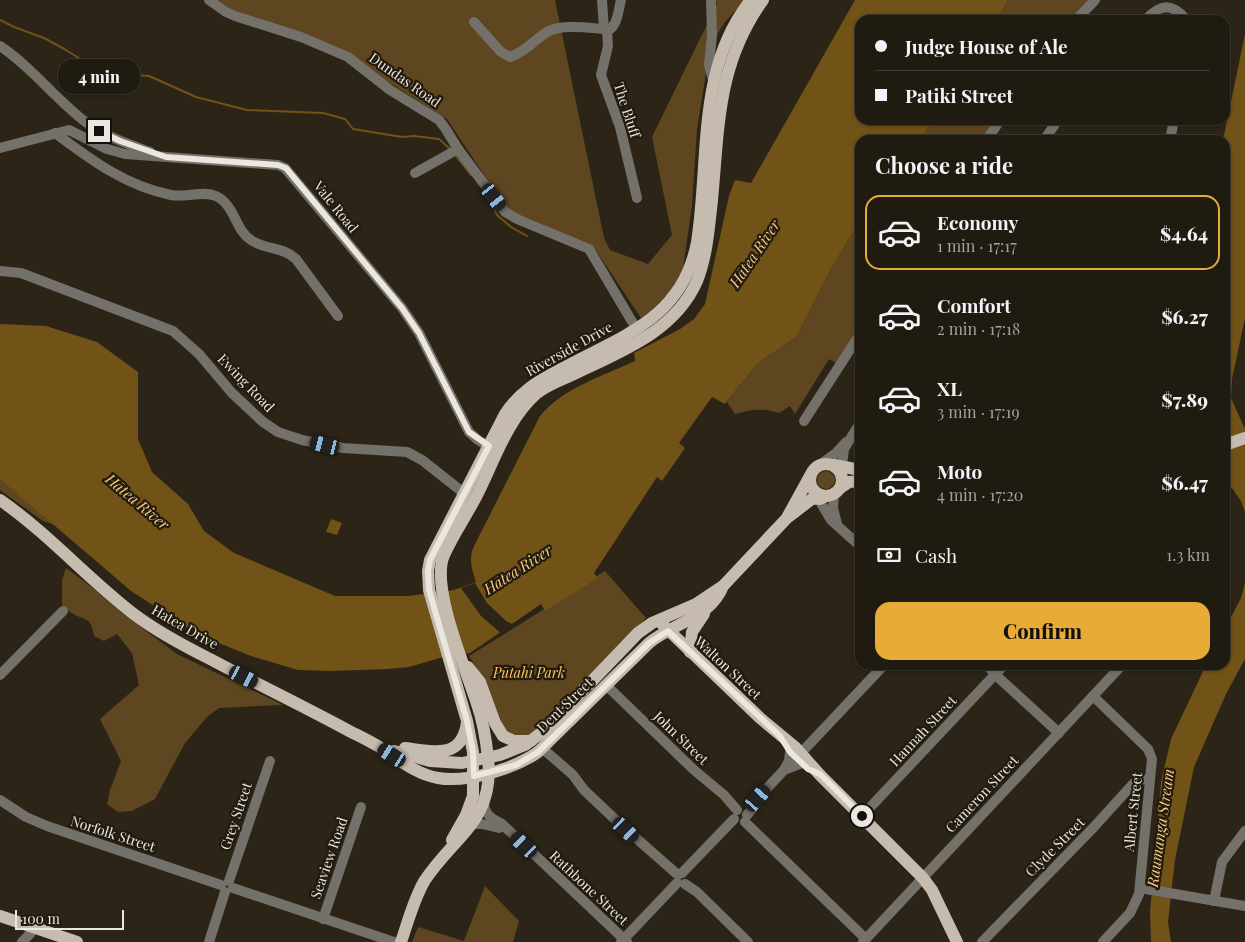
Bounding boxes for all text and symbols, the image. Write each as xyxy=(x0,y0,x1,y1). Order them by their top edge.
text: Judge House of Ale xyxy=(905,33,1068,59)
street label: Dundas Road xyxy=(366,48,445,111)
callout: 4 min xyxy=(58,58,140,94)
text: 4 min xyxy=(78,66,120,87)
street label: The Bluff xyxy=(610,80,646,142)
text: Patiki Street xyxy=(905,82,1013,108)
route end xyxy=(88,120,110,142)
text: Choose a ride xyxy=(875,150,1013,180)
street label: Vale Road xyxy=(309,176,363,236)
car xyxy=(478,181,509,213)
text: Economy xyxy=(937,209,1018,235)
icon: car xyxy=(877,210,922,255)
water label: Hātea River xyxy=(724,215,784,292)
text: $4.64 xyxy=(1160,220,1208,246)
text: 1 min · 17:17 xyxy=(937,235,1017,256)
text: Comfort xyxy=(937,292,1011,318)
icon: car xyxy=(877,293,922,338)
text: $6.27 xyxy=(1161,303,1208,329)
street label: Riverside Drive xyxy=(522,317,616,380)
text: 2 min · 17:18 xyxy=(937,318,1020,339)
street label: Ewing Road xyxy=(214,349,279,416)
text: XL xyxy=(937,375,962,401)
icon: car xyxy=(877,376,922,421)
text: $7.89 xyxy=(1162,386,1208,412)
text: 3 min · 17:19 xyxy=(937,401,1020,422)
car xyxy=(308,434,341,456)
text: Moto xyxy=(937,458,982,484)
icon: car xyxy=(877,459,922,504)
water label: Hātea River xyxy=(101,468,174,534)
text: $6.47 xyxy=(1162,469,1208,495)
text: 4 min · 17:20 xyxy=(937,484,1023,505)
water label: Hātea River xyxy=(479,539,556,599)
icon: cash xyxy=(875,541,903,569)
text: Cash xyxy=(915,542,957,568)
text: 1.3 km xyxy=(1166,544,1210,565)
street label: Hatea Drive xyxy=(148,600,222,653)
button: Confirm xyxy=(875,602,1210,660)
street label: Walton Street xyxy=(690,631,767,704)
park label: Pūtahi Park xyxy=(492,663,565,682)
car xyxy=(227,664,260,690)
street label: Dent Street xyxy=(532,672,598,736)
street label: Hannah Street xyxy=(885,690,961,770)
street label: John Street xyxy=(649,706,714,769)
car xyxy=(375,741,408,769)
street label: Cameron Street xyxy=(941,750,1023,836)
water label: Raumanga Stream xyxy=(1142,767,1178,889)
street label: Albert Street xyxy=(1119,770,1146,854)
street label: Grey Street xyxy=(215,778,256,852)
car xyxy=(742,782,773,814)
route start xyxy=(851,805,873,827)
street label: Norfolk Street xyxy=(68,811,159,856)
street label: Clyde Street xyxy=(1021,812,1089,881)
street label: Seaview Road xyxy=(306,814,351,901)
car xyxy=(609,814,642,846)
car xyxy=(507,829,540,861)
street label: Rathbone Street xyxy=(546,846,634,930)
scale bar xyxy=(15,907,124,930)
text: 100 m xyxy=(22,909,60,928)

